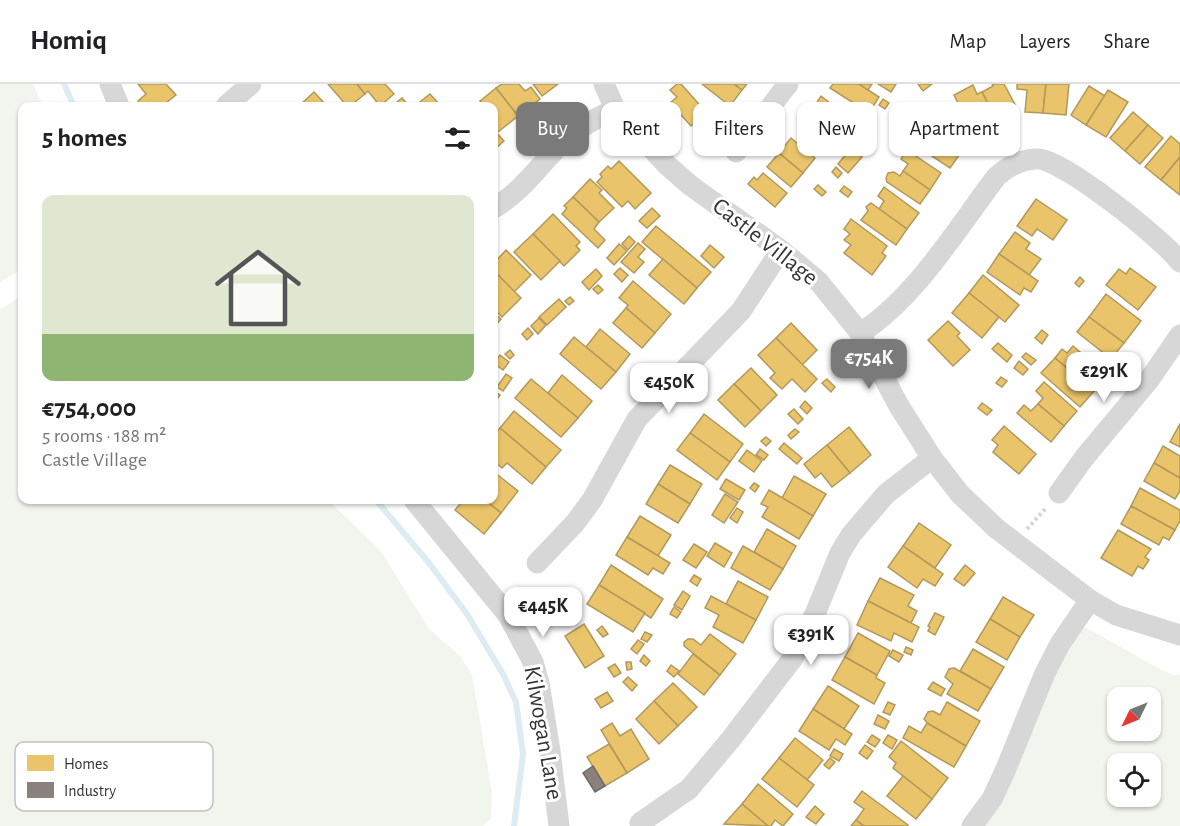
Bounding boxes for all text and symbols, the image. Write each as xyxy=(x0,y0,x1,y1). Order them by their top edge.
text: Homiq xyxy=(30,27,107,55)
text: Map xyxy=(950,31,986,52)
text: Layers xyxy=(1019,31,1070,52)
text: Share xyxy=(1103,31,1150,52)
chip: Buy xyxy=(516,102,589,156)
chip: Rent xyxy=(601,102,681,156)
chip: Filters xyxy=(693,102,785,156)
chip: New xyxy=(797,102,877,156)
chip: Apartment xyxy=(889,102,1020,156)
icon: filters xyxy=(441,122,474,155)
text: 5 homes xyxy=(42,125,127,151)
street label: Castle Village xyxy=(708,194,822,290)
icon: home xyxy=(204,234,312,342)
pin: €754K xyxy=(827,339,911,390)
text: €754K xyxy=(845,348,893,368)
pin: €291K xyxy=(1062,352,1146,403)
text: €291K xyxy=(1080,361,1128,381)
pin: €450K xyxy=(627,363,711,414)
text: €450K xyxy=(644,372,694,392)
text: €754,000 xyxy=(42,395,136,421)
text: 5 rooms · 188 m² xyxy=(42,426,166,446)
text: Castle Village xyxy=(42,450,147,470)
pin: €445K xyxy=(501,587,585,638)
text: €445K xyxy=(518,596,568,616)
pin: €391K xyxy=(769,615,853,666)
text: €391K xyxy=(788,624,834,644)
street label: Kilwogan Lane xyxy=(519,664,567,802)
north arrow xyxy=(1107,687,1161,741)
map controls xyxy=(1107,687,1161,807)
legend xyxy=(15,742,213,811)
button: locate xyxy=(1107,753,1161,807)
text: Homes xyxy=(64,756,108,772)
text: Industry xyxy=(64,783,116,800)

